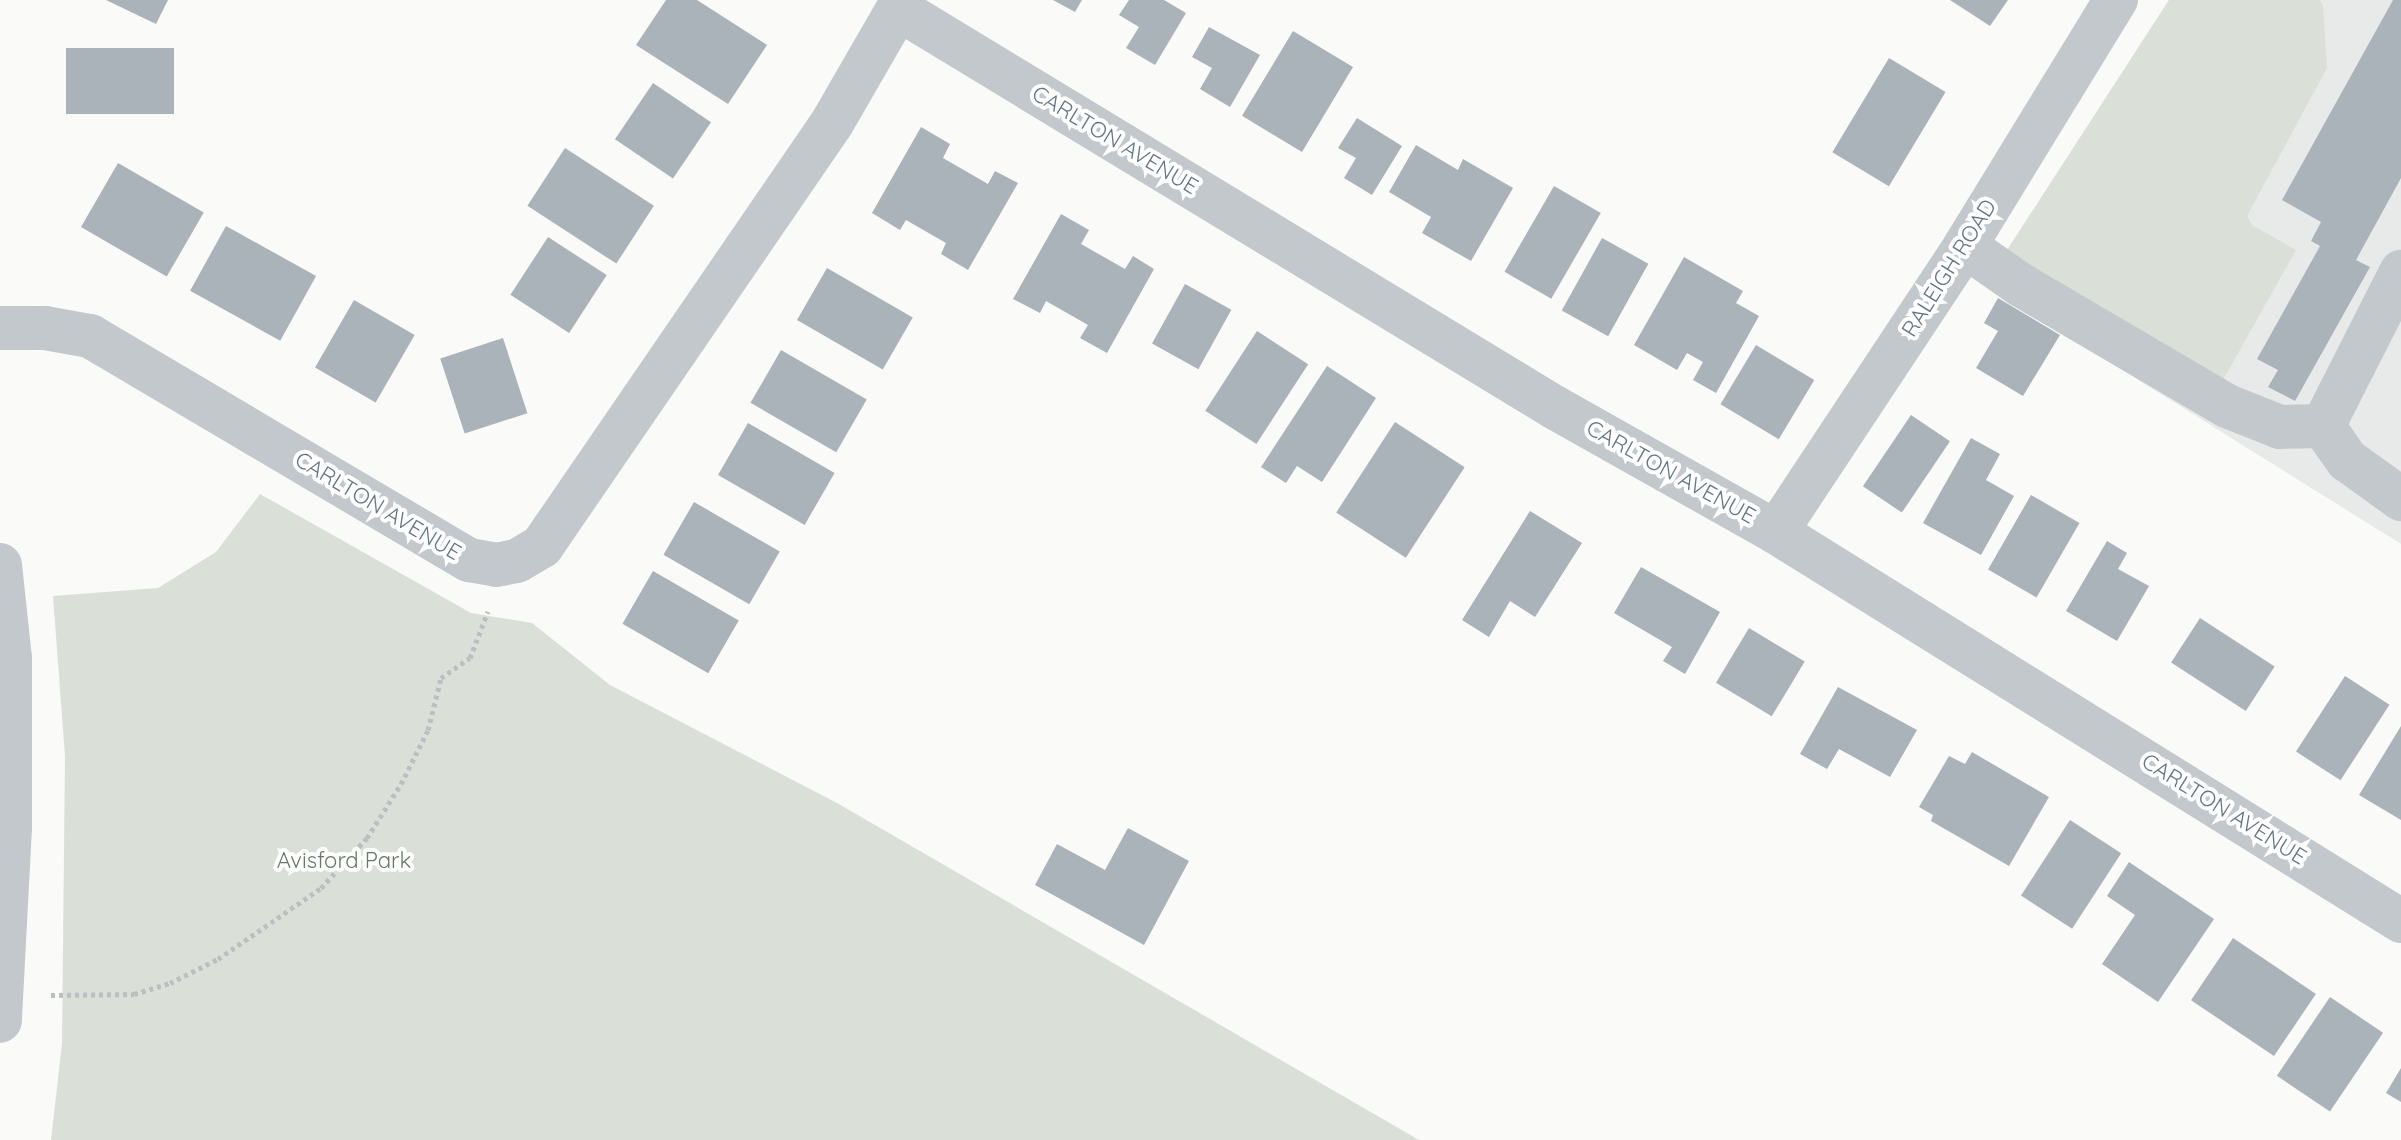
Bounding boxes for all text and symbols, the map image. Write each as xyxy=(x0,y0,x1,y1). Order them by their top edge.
street label: CARLTON AVENUE xyxy=(1027,80,1203,200)
street label: RALEIGH ROAD xyxy=(1896,194,2002,342)
street label: CARLTON AVENUE xyxy=(1582,415,1760,529)
street label: CARLTON AVENUE xyxy=(290,446,466,566)
street label: CARLTON AVENUE xyxy=(2137,748,2311,870)
park label: Avisford Park xyxy=(277,848,411,874)

